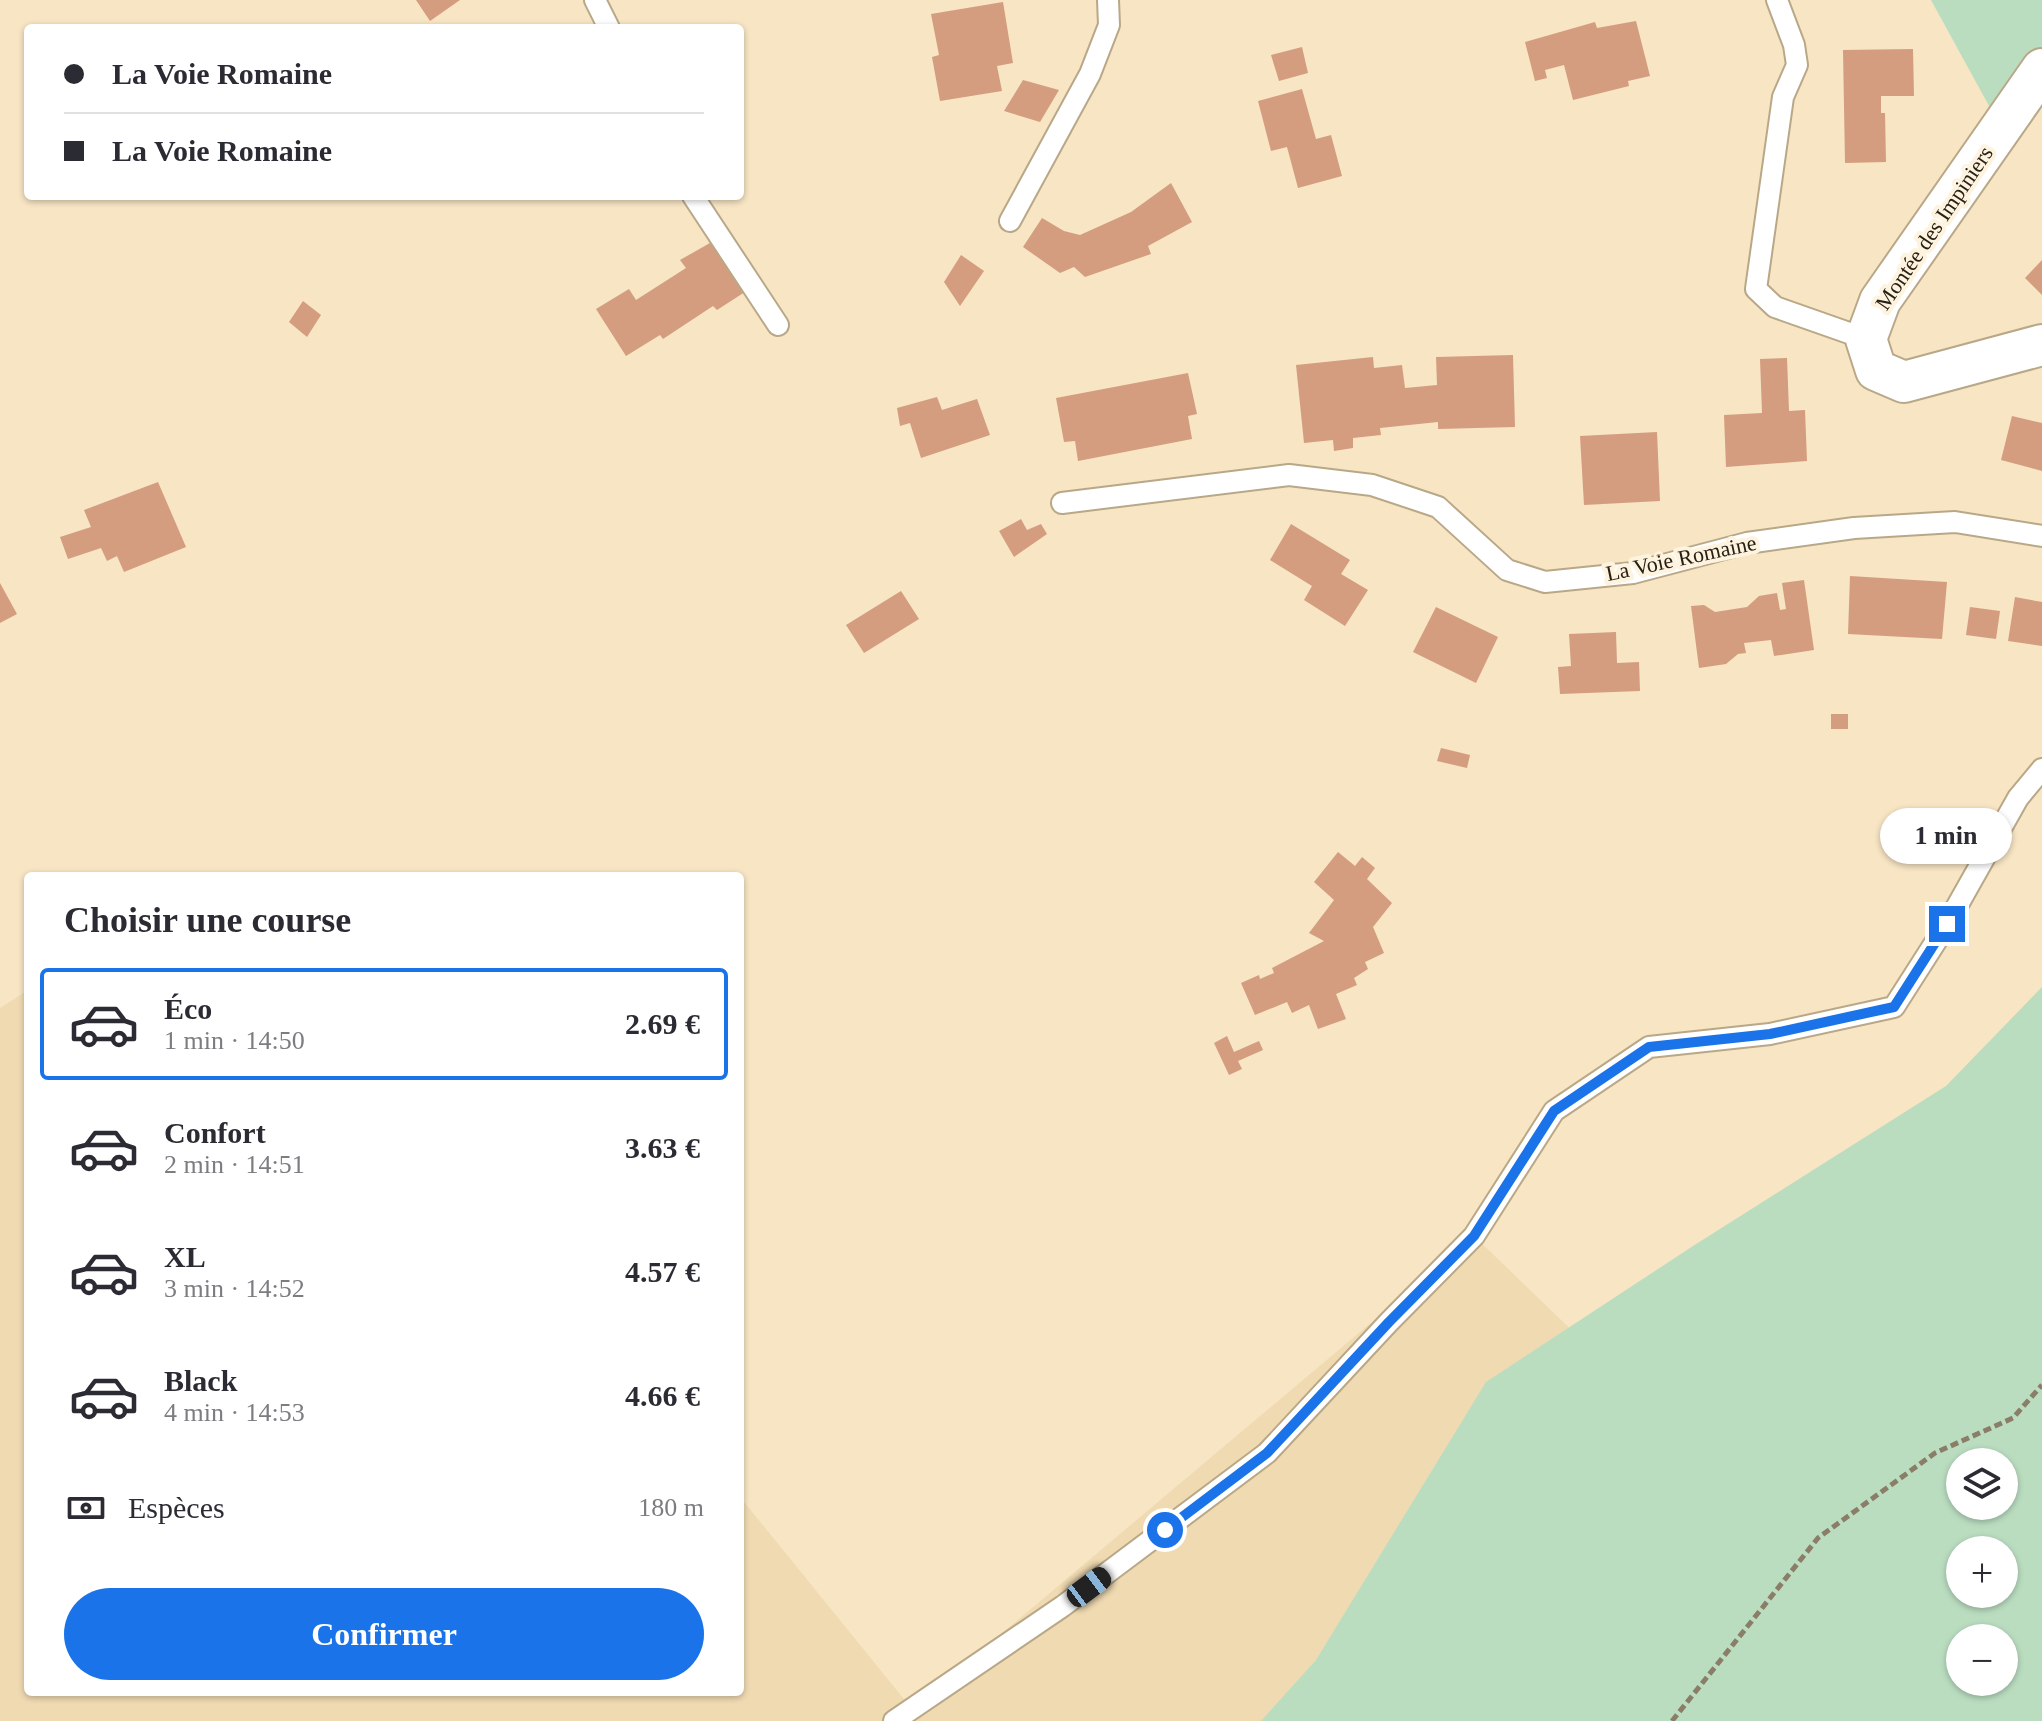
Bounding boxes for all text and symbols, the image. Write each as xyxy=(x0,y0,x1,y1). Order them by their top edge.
text: La Voie Romaine xyxy=(112,57,332,90)
text: La Voie Romaine xyxy=(112,134,332,167)
street label: Montée des Impiniers xyxy=(1870,141,1998,315)
street label: La Voie Romaine xyxy=(1603,530,1759,586)
callout: 1 min xyxy=(1881,808,2013,864)
text: 1 min xyxy=(1915,821,1977,850)
text: Choisir une course xyxy=(64,900,351,940)
route end xyxy=(1929,906,1965,942)
icon: car xyxy=(68,988,140,1060)
text: Éco xyxy=(164,992,212,1025)
text: 2.69 € xyxy=(625,1007,700,1040)
text: 1 min · 14:50 xyxy=(164,1026,305,1055)
icon: car xyxy=(68,1112,140,1184)
text: Confort xyxy=(164,1116,266,1149)
text: 3.63 € xyxy=(625,1131,700,1164)
text: 2 min · 14:51 xyxy=(164,1150,305,1179)
icon: car xyxy=(68,1236,140,1308)
text: XL xyxy=(164,1240,206,1273)
text: 4.57 € xyxy=(625,1255,700,1288)
text: 3 min · 14:52 xyxy=(164,1274,305,1303)
icon: car xyxy=(68,1360,140,1432)
text: Black xyxy=(164,1364,237,1397)
text: 4.66 € xyxy=(625,1379,700,1412)
text: 4 min · 14:53 xyxy=(164,1398,305,1427)
map controls xyxy=(1946,1448,2018,1696)
button: layers xyxy=(1946,1448,2018,1520)
icon: cash xyxy=(64,1486,108,1530)
text: Espèces xyxy=(128,1491,225,1524)
text: 180 m xyxy=(638,1493,704,1522)
route start xyxy=(1147,1512,1183,1548)
button: + xyxy=(1946,1536,2018,1608)
car xyxy=(1063,1563,1115,1611)
button: Confirmer xyxy=(64,1588,704,1680)
button: − xyxy=(1946,1624,2018,1696)

